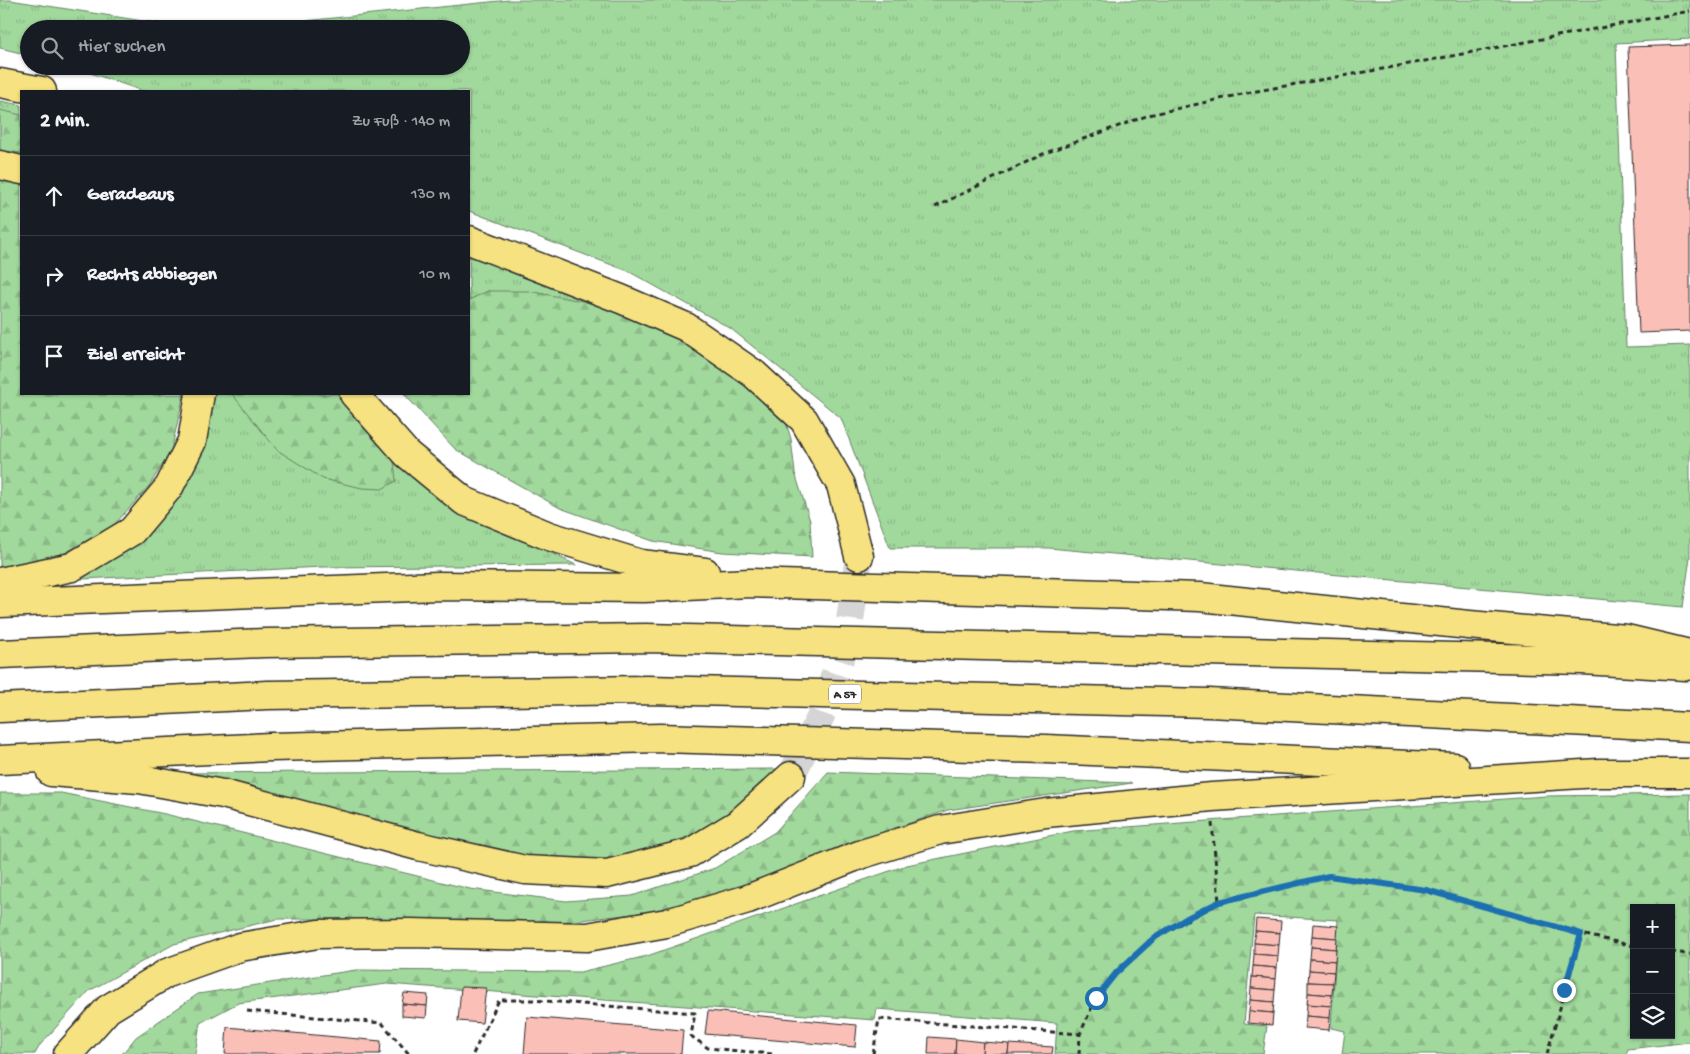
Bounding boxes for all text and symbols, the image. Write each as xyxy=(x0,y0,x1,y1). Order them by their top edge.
search box xyxy=(20,20,470,75)
icon: search xyxy=(38,34,66,62)
text: Hier suchen xyxy=(78,36,165,59)
text: 2 Min. xyxy=(40,110,91,135)
text: Zu Fuß · 140 m xyxy=(352,113,450,132)
icon: ahead xyxy=(40,182,68,210)
text: Geradeaus xyxy=(87,184,173,207)
text: 130 m xyxy=(411,186,450,205)
icon: right xyxy=(40,262,68,290)
text: Rechts abbiegen xyxy=(87,264,217,287)
text: 10 m xyxy=(419,266,450,285)
icon: arrive xyxy=(40,342,68,370)
text: Ziel erreicht xyxy=(87,344,184,367)
road number: A 57 xyxy=(829,684,861,704)
map controls xyxy=(1630,904,1675,1039)
button: + xyxy=(1630,904,1675,949)
button: − xyxy=(1630,949,1675,994)
route end xyxy=(1553,979,1576,1002)
route start xyxy=(1085,987,1108,1010)
button: layers xyxy=(1630,994,1675,1039)

